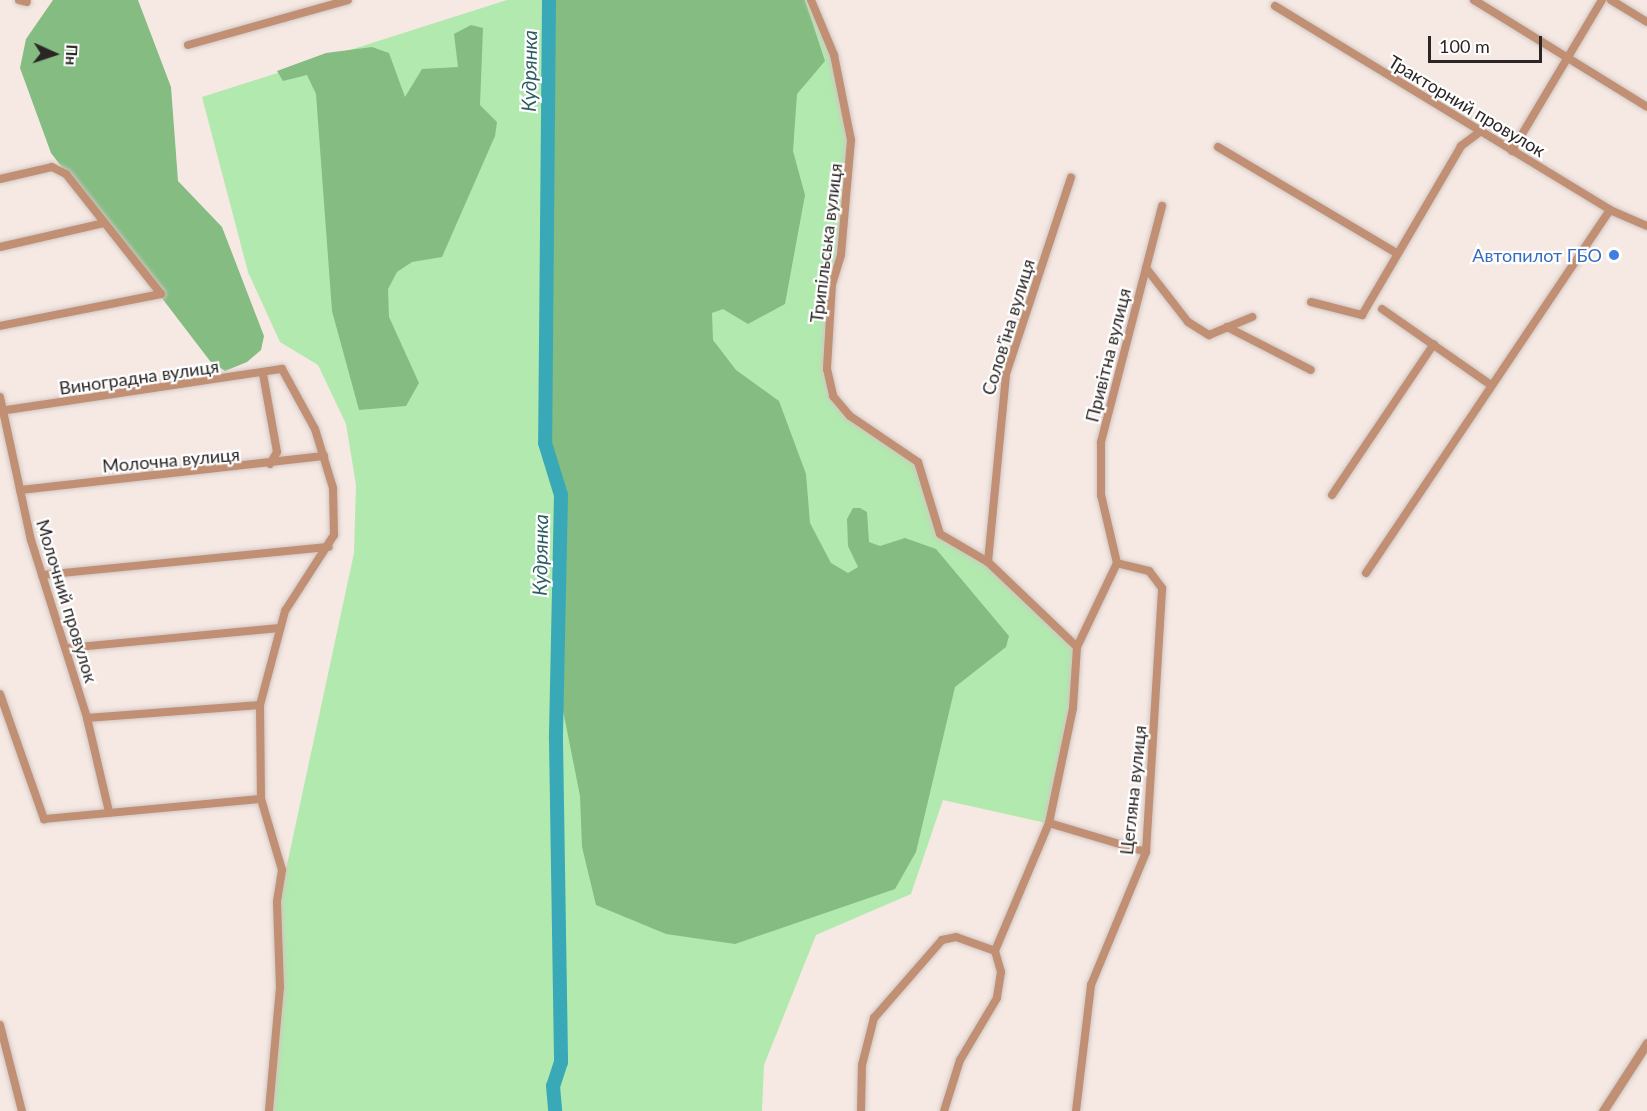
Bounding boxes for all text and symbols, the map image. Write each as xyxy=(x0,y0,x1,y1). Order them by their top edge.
north arrow xyxy=(24,24,84,84)
scale bar xyxy=(1431,24,1545,62)
water label: Кудрянка xyxy=(516,30,542,112)
text: 100 m xyxy=(1439,35,1490,57)
text: Пн xyxy=(62,44,83,66)
street label: Тракторний провулок xyxy=(1385,51,1549,161)
street label: Трипільська вулиця xyxy=(805,162,847,324)
place label: Автопилот ГБО xyxy=(1472,244,1602,266)
marker: Автопилот ГБО xyxy=(1607,248,1621,262)
street label: Соловʼїна вулиця xyxy=(977,256,1039,398)
street label: Привітна вулиця xyxy=(1081,286,1135,424)
street label: Виноградна вулиця xyxy=(58,355,220,399)
street label: Молочна вулиця xyxy=(101,443,241,477)
water label: Кудрянка xyxy=(527,514,553,596)
street label: Молочний провулок xyxy=(32,517,102,685)
street label: Цегляна вулиця xyxy=(1115,724,1151,856)

